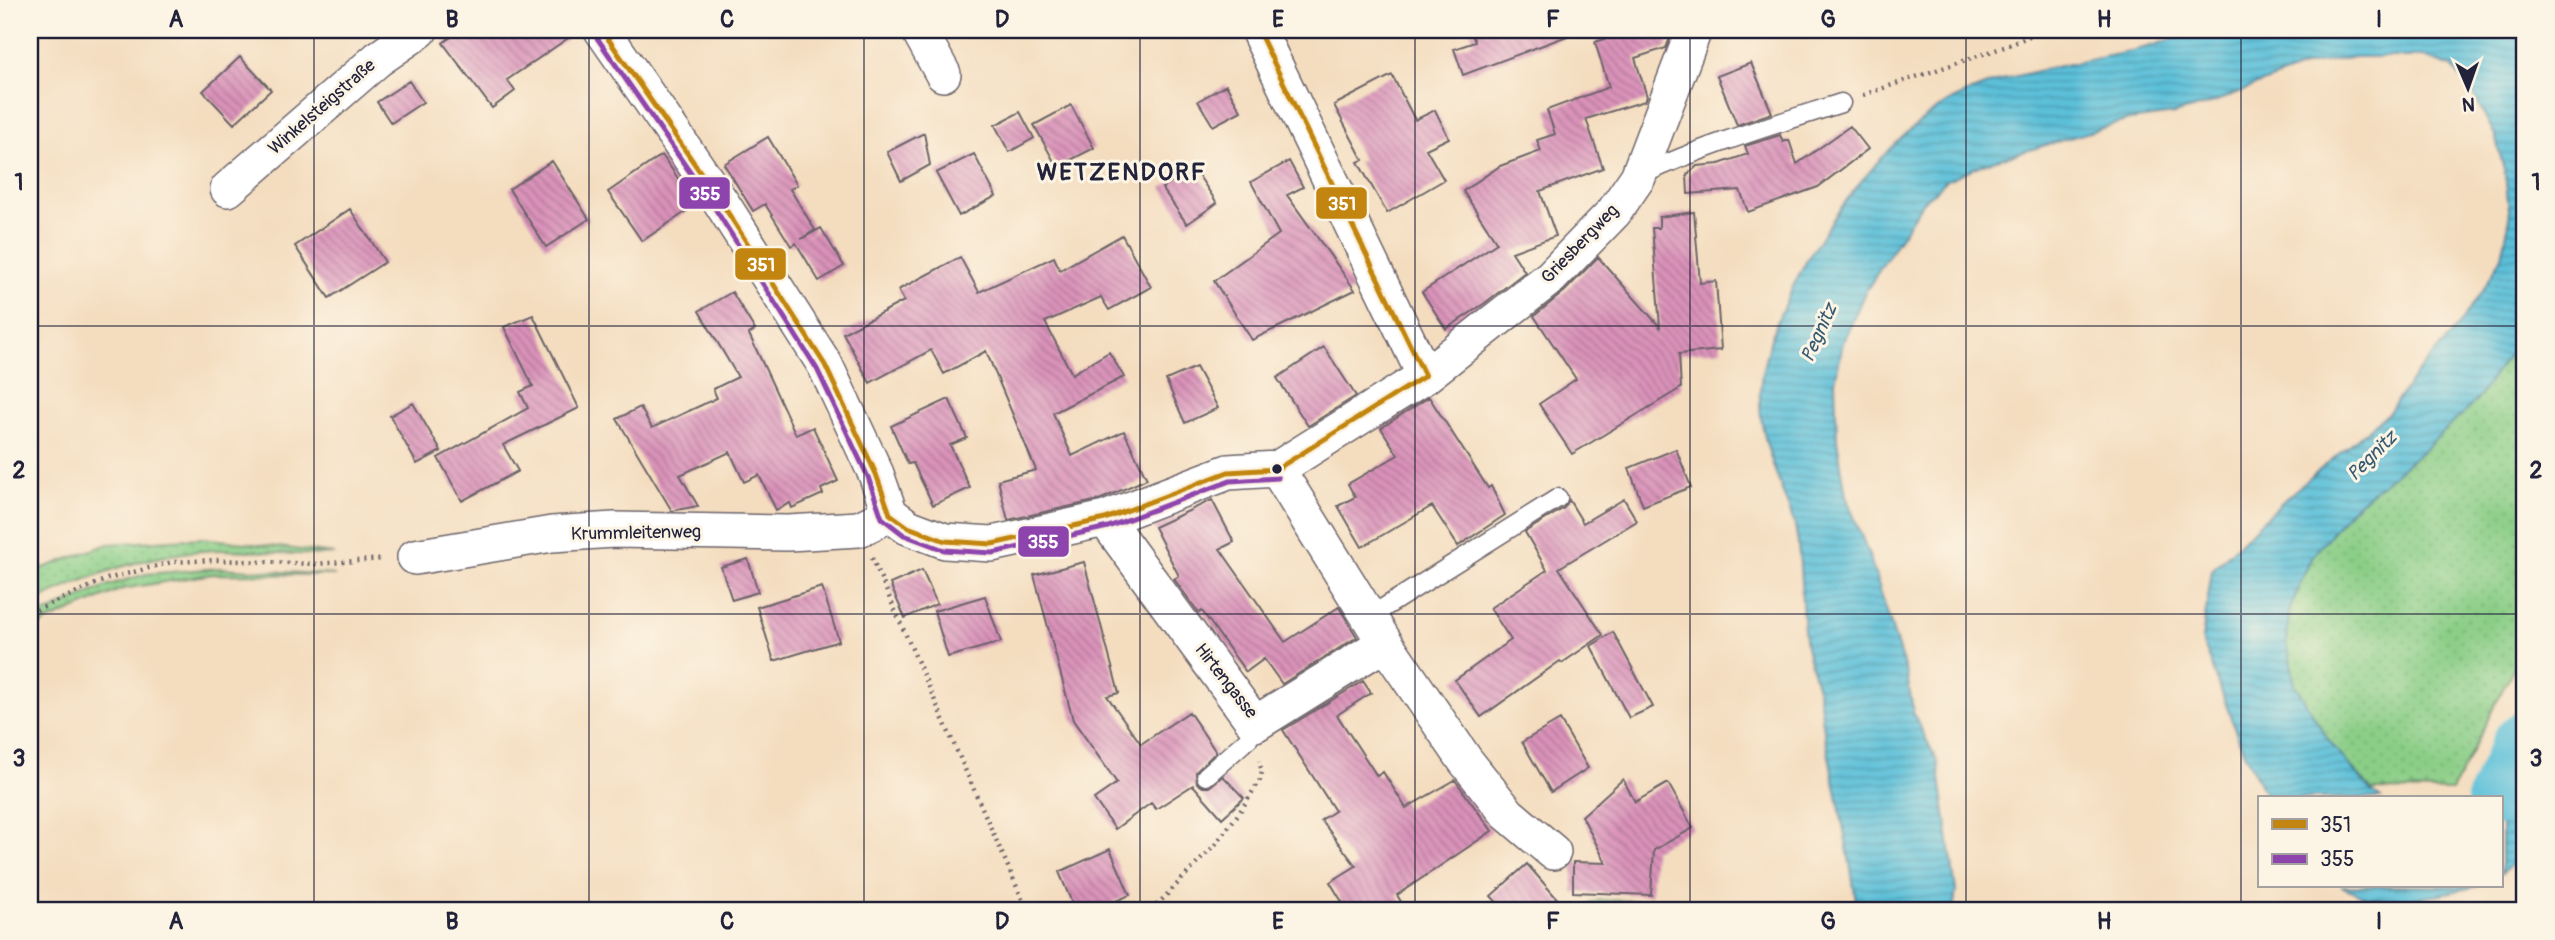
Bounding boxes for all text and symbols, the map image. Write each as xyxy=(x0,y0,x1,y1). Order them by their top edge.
text: A xyxy=(169,5,184,34)
text: B xyxy=(445,5,459,34)
text: C xyxy=(720,5,734,34)
text: D xyxy=(995,5,1009,34)
text: E xyxy=(1272,5,1284,34)
text: F xyxy=(1546,5,1560,34)
text: G xyxy=(1820,5,1836,34)
text: H xyxy=(2097,5,2111,34)
text: I xyxy=(2376,5,2382,34)
north arrow xyxy=(2432,52,2502,122)
street label: Winkelsteigstraße xyxy=(264,54,380,160)
text: N xyxy=(2462,92,2475,116)
district label: WETZENDORF xyxy=(1037,158,1207,187)
text: 1 xyxy=(15,168,24,197)
text: 1 xyxy=(2532,168,2541,197)
line badge: 355 xyxy=(678,176,731,210)
text: 355 xyxy=(689,182,721,206)
line badge: 351 xyxy=(1315,186,1368,220)
text: 351 xyxy=(1328,192,1356,216)
street label: Griesbergweg xyxy=(1536,199,1624,289)
line badge: 351 xyxy=(734,247,787,281)
text: 351 xyxy=(747,253,775,277)
water label: Pegnitz xyxy=(1796,298,1843,366)
water label: Pegnitz xyxy=(2342,424,2404,486)
text: 2 xyxy=(13,456,26,485)
text: 2 xyxy=(2530,456,2543,485)
unlabelled marker xyxy=(1270,462,1284,476)
street label: Krummleitenweg xyxy=(571,520,701,546)
line badge: 355 xyxy=(1017,525,1070,558)
text: 355 xyxy=(1027,530,1059,554)
street label: Hirtengasse xyxy=(1189,639,1263,723)
text: 3 xyxy=(13,744,25,773)
text: 3 xyxy=(2530,744,2542,773)
legend xyxy=(2258,796,2502,888)
text: 351 xyxy=(2320,812,2351,839)
text: 355 xyxy=(2320,846,2354,873)
text: A xyxy=(169,907,184,936)
text: B xyxy=(445,907,459,936)
text: C xyxy=(720,907,734,936)
text: D xyxy=(995,907,1009,936)
text: E xyxy=(1272,907,1284,936)
text: F xyxy=(1546,907,1560,936)
text: G xyxy=(1820,907,1836,936)
text: H xyxy=(2097,907,2111,936)
text: I xyxy=(2376,907,2382,936)

